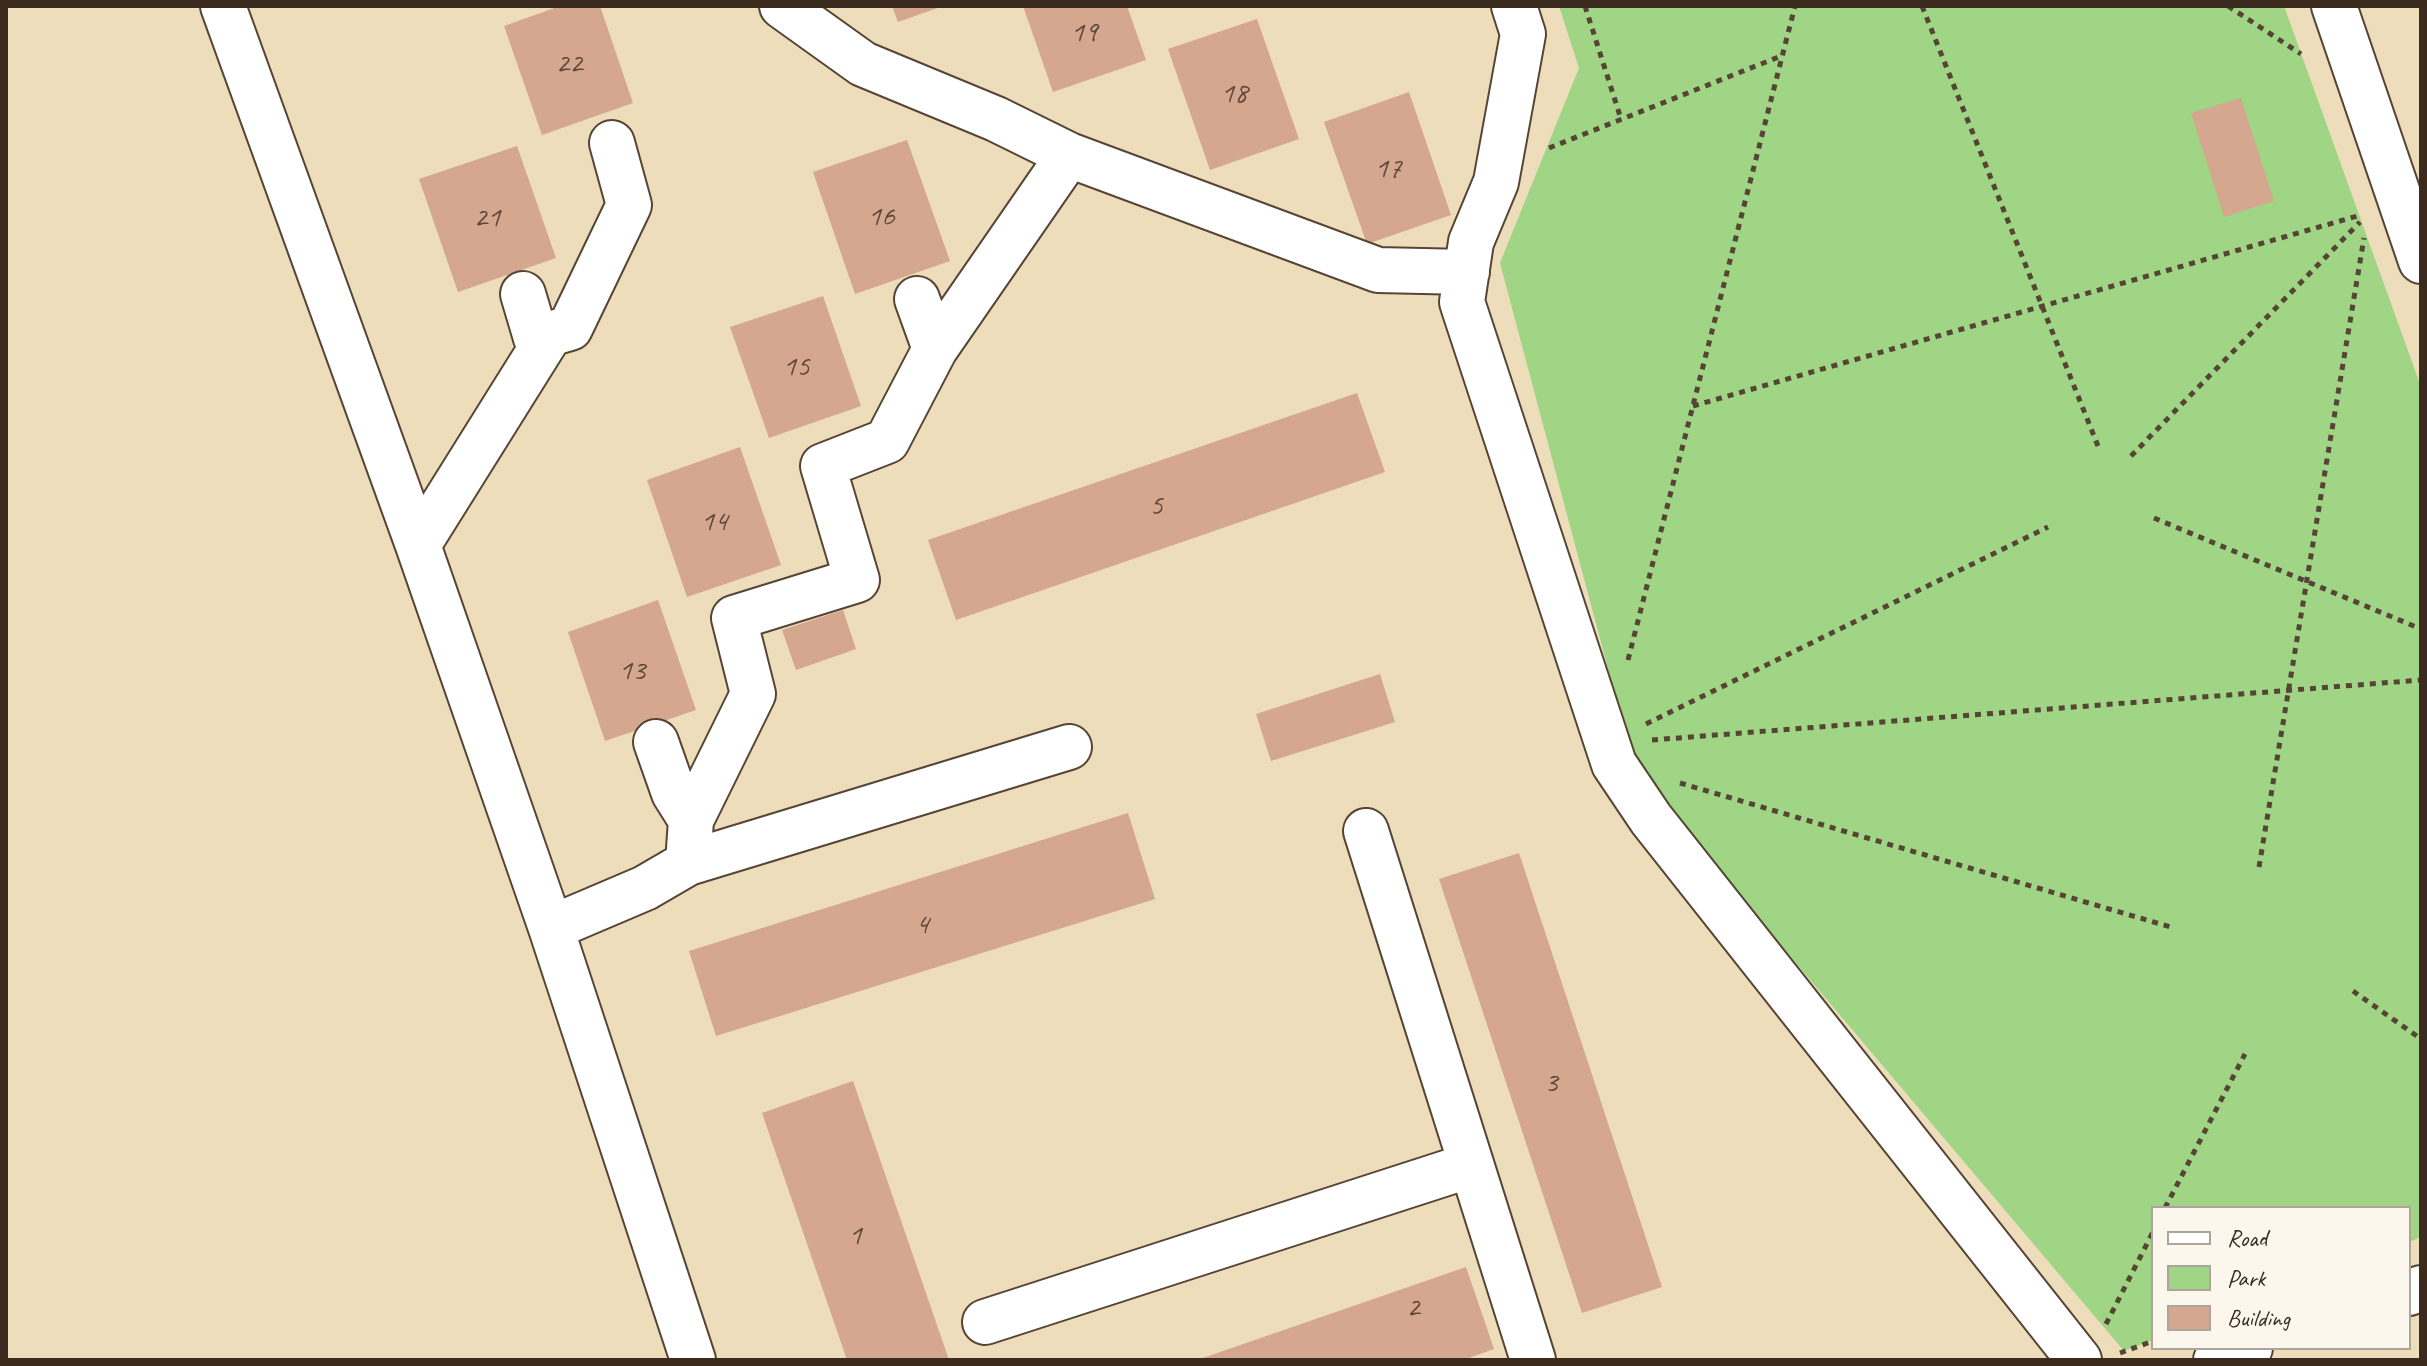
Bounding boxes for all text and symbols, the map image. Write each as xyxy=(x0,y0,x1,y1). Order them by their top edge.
house number: 19 xyxy=(1071,15,1097,51)
house number: 22 xyxy=(556,46,582,82)
house number: 18 xyxy=(1221,76,1247,112)
house number: 17 xyxy=(1375,151,1401,187)
house number: 16 xyxy=(868,199,894,235)
house number: 21 xyxy=(474,200,500,236)
house number: 15 xyxy=(783,349,809,385)
house number: 5 xyxy=(1149,488,1163,524)
house number: 14 xyxy=(701,504,727,540)
house number: 13 xyxy=(619,653,645,689)
house number: 4 xyxy=(915,907,929,943)
house number: 3 xyxy=(1544,1065,1558,1101)
legend xyxy=(2151,1206,2411,1350)
house number: 1 xyxy=(848,1218,862,1254)
text: Road xyxy=(2227,1223,2267,1253)
text: Park xyxy=(2227,1263,2265,1293)
house number: 2 xyxy=(1406,1290,1420,1326)
text: Building xyxy=(2227,1303,2290,1333)

